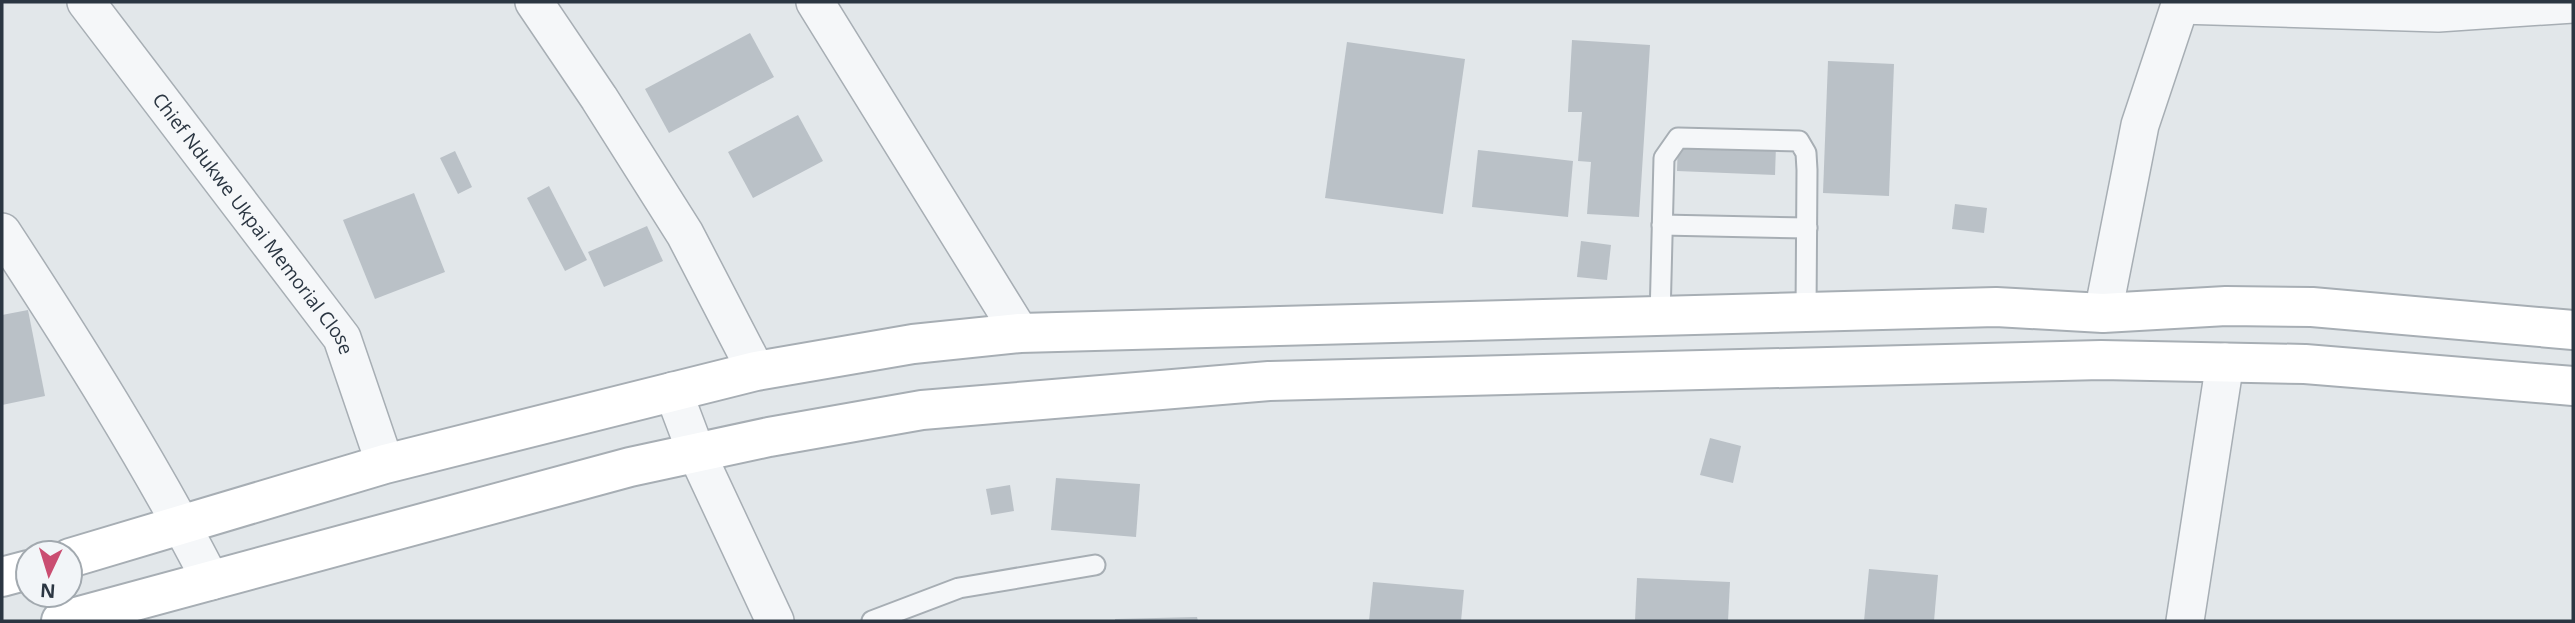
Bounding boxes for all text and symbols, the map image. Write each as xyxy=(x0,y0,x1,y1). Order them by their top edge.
street label: Chief Ndukwe Ukpai Memorial Close xyxy=(147,87,360,358)
north arrow xyxy=(14,539,84,609)
text: N xyxy=(39,577,56,604)

